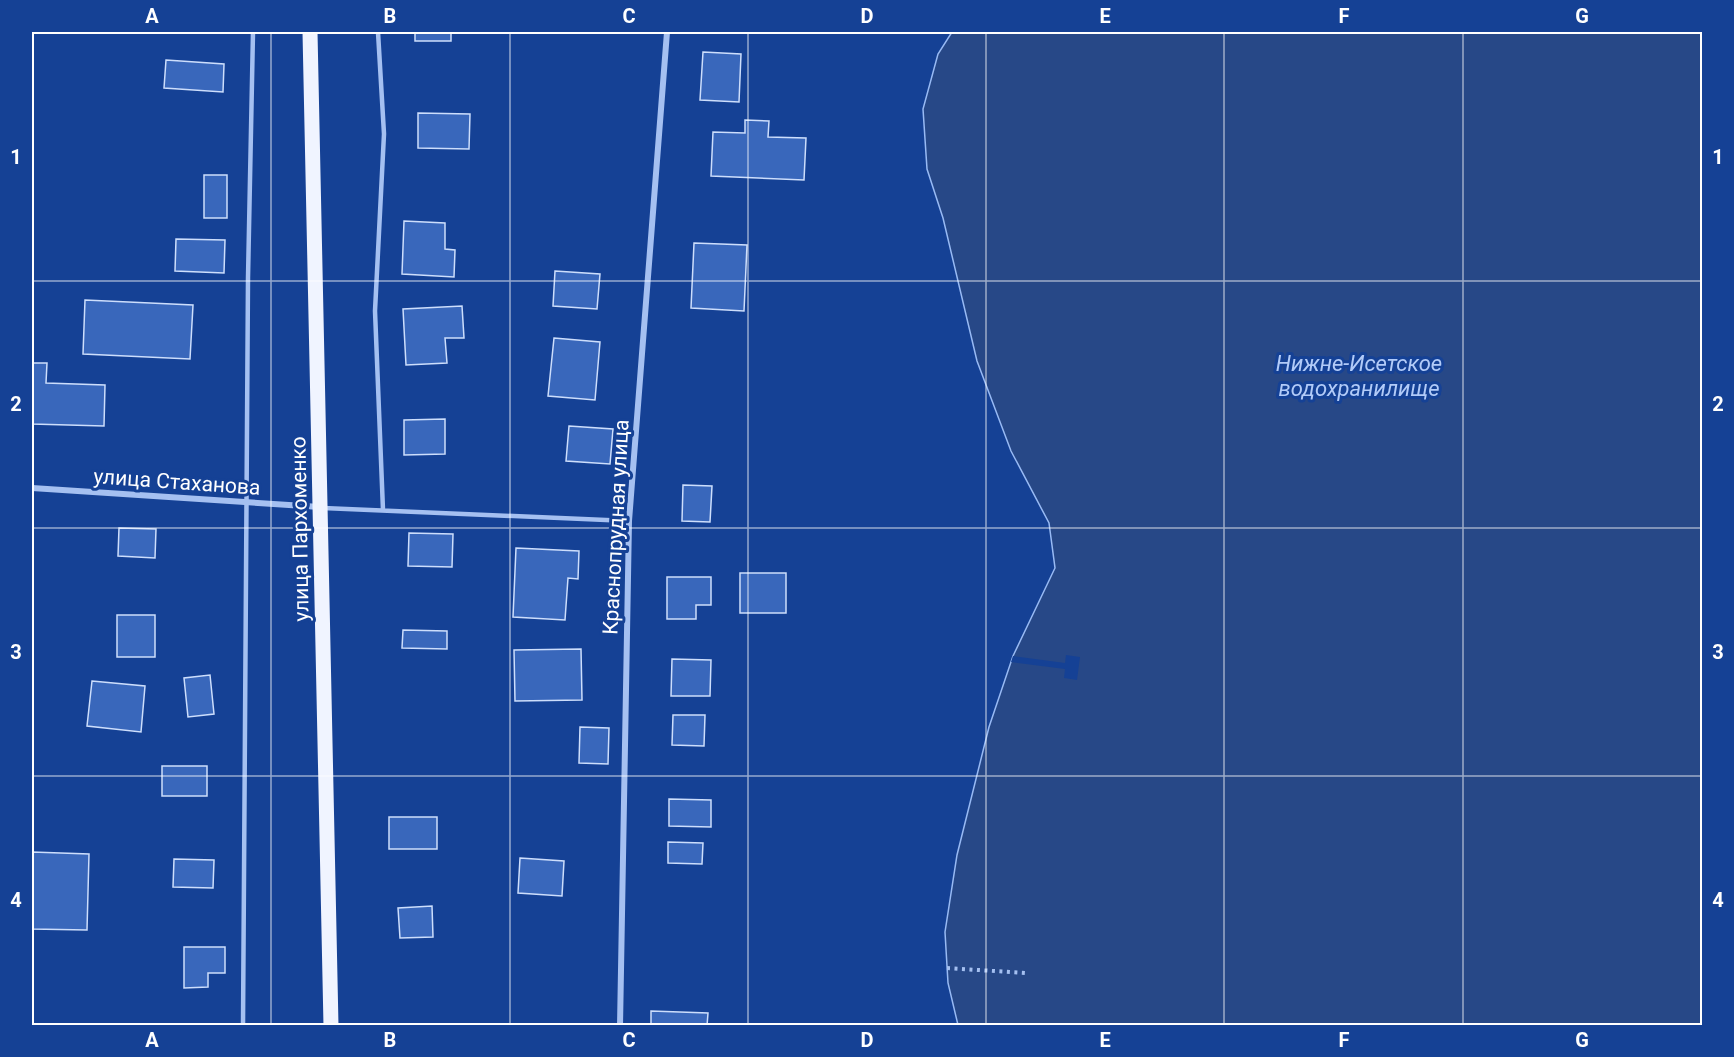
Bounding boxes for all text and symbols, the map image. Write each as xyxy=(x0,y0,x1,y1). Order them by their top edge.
text: A xyxy=(145,4,159,28)
text: B xyxy=(384,4,396,28)
text: C xyxy=(622,4,636,28)
text: D xyxy=(861,4,874,28)
text: E xyxy=(1099,4,1111,28)
text: F xyxy=(1339,4,1350,28)
text: G xyxy=(1575,4,1589,28)
text: 1 xyxy=(10,145,22,169)
text: 1 xyxy=(1712,145,1724,169)
water label: Нижне-Исетское водохранилище xyxy=(1276,351,1442,401)
text: 2 xyxy=(10,392,22,416)
text: 2 xyxy=(1712,392,1724,416)
street label: Краснопрудная улица xyxy=(598,419,634,635)
street label: улица Пархоменко xyxy=(286,436,314,622)
street label: улица Стаханова xyxy=(93,464,261,500)
text: 3 xyxy=(10,640,22,664)
text: 3 xyxy=(1712,640,1724,664)
text: 4 xyxy=(10,888,22,912)
text: 4 xyxy=(1712,888,1724,912)
text: A xyxy=(145,1028,159,1052)
text: B xyxy=(384,1028,396,1052)
text: C xyxy=(622,1028,636,1052)
text: D xyxy=(861,1028,874,1052)
text: E xyxy=(1099,1028,1111,1052)
text: F xyxy=(1339,1028,1350,1052)
text: G xyxy=(1575,1028,1589,1052)

